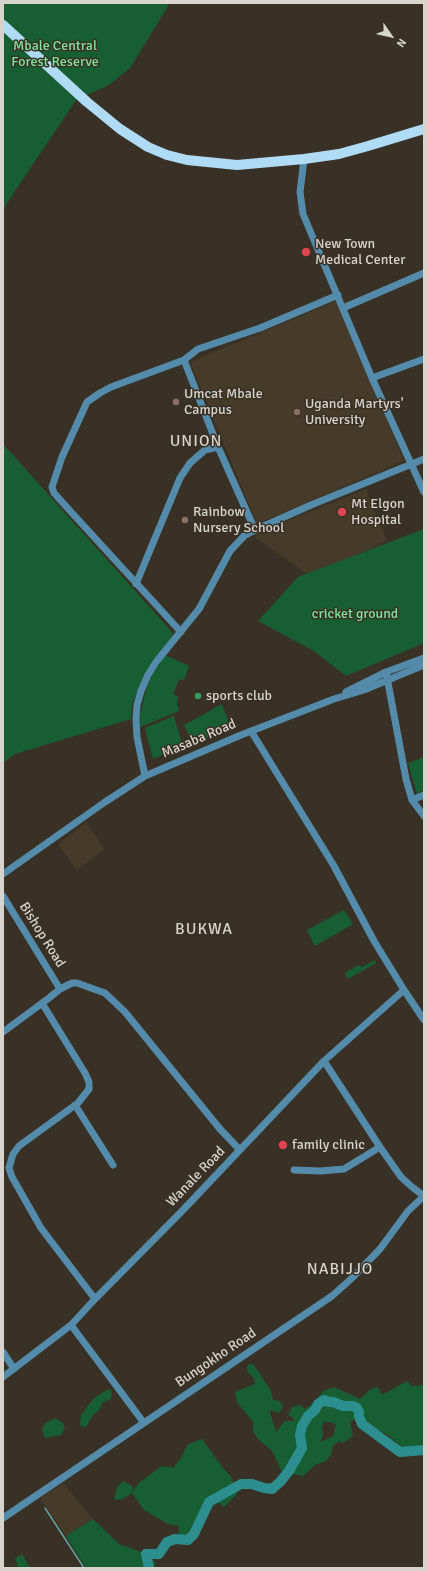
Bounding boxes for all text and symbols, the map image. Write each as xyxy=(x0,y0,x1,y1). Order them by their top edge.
north arrow xyxy=(371,16,411,56)
text: N xyxy=(394,36,409,50)
park label: Mbale Central Forest Reserve xyxy=(11,38,99,70)
place label: New Town Medical Center xyxy=(315,236,405,268)
marker: New Town Medical Center xyxy=(300,246,312,258)
place label: Umcat Mbale Campus xyxy=(184,386,263,418)
place label: Uganda Martyrs' University xyxy=(305,396,404,428)
marker: Umcat Mbale Campus xyxy=(171,397,181,407)
marker: Uganda Martyrs' University xyxy=(292,407,302,417)
district label: UNION xyxy=(170,432,222,452)
place label: Mt Elgon Hospital xyxy=(351,496,405,528)
place label: Rainbow Nursery School xyxy=(193,504,284,536)
marker: Mt Elgon Hospital xyxy=(336,506,348,518)
marker: Rainbow Nursery School xyxy=(180,515,190,525)
park label: cricket ground xyxy=(312,606,398,622)
place label: sports club xyxy=(206,688,272,704)
marker: sports club xyxy=(193,691,203,701)
street label: Masaba Road xyxy=(159,716,239,762)
street label: Bishop Road xyxy=(15,899,69,971)
district label: BUKWA xyxy=(175,920,233,940)
place label: family clinic xyxy=(292,1137,365,1153)
marker: family clinic xyxy=(277,1139,289,1151)
street label: Wanale Road xyxy=(163,1143,229,1211)
district label: NABIJJO xyxy=(307,1260,373,1280)
street label: Bungokho Road xyxy=(173,1325,259,1391)

